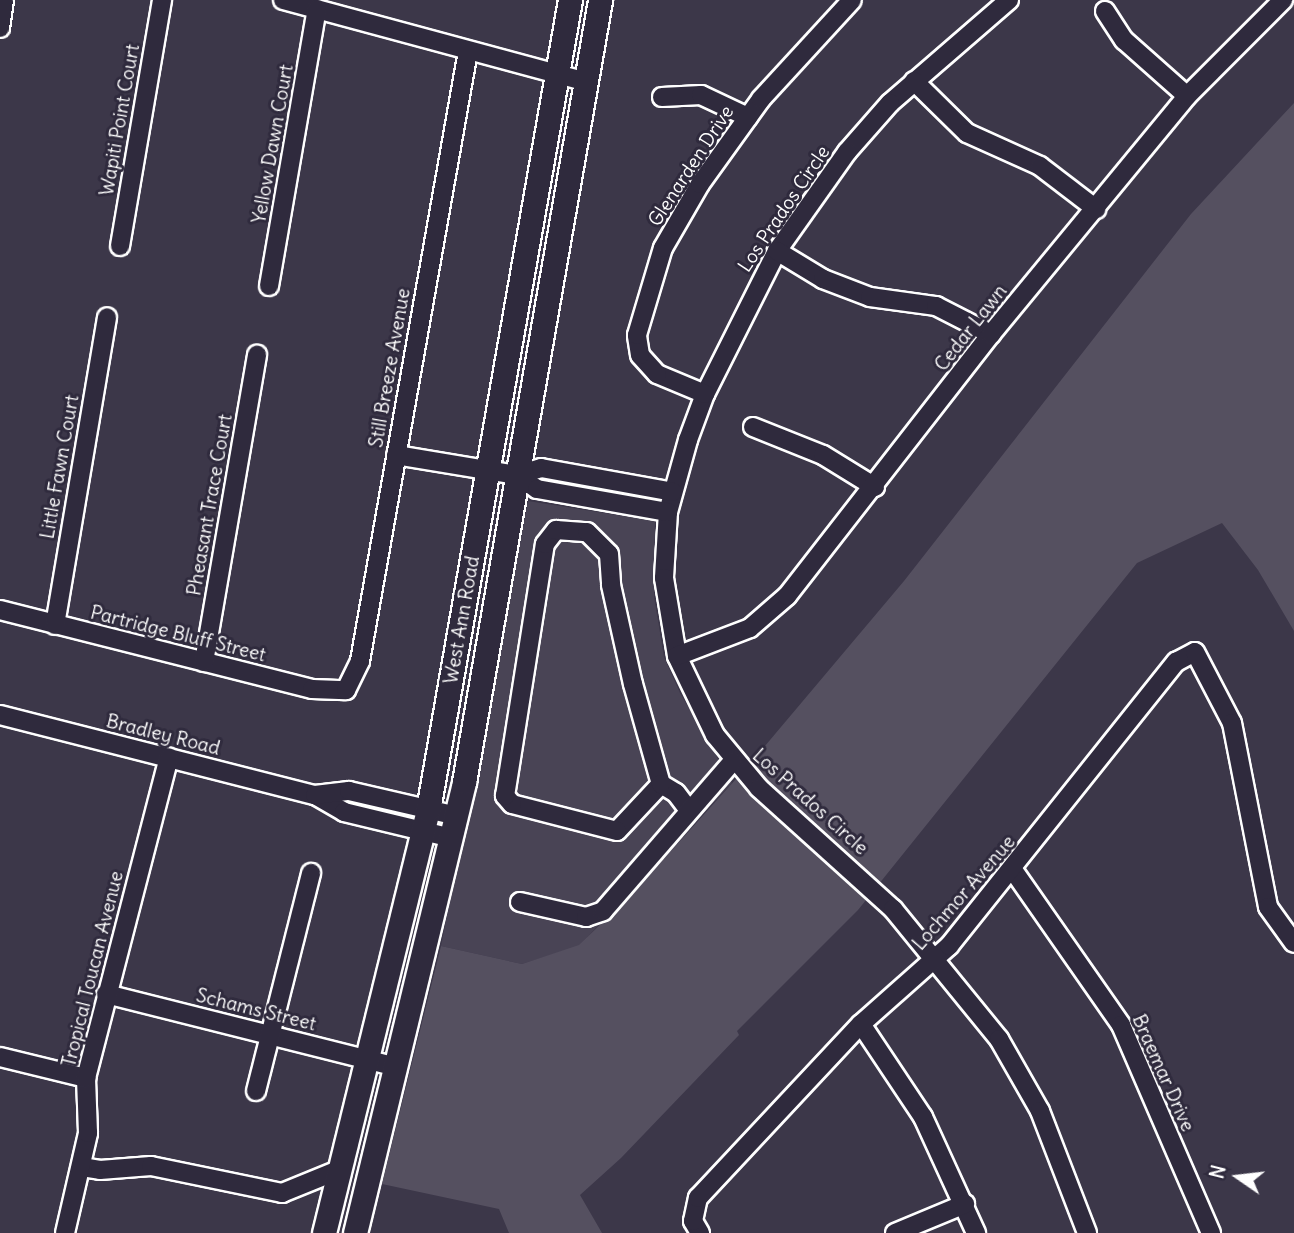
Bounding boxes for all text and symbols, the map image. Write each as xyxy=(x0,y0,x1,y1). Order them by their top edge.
street label: Wapiti Point Court xyxy=(95,42,145,198)
street label: Yellow Dawn Court xyxy=(248,63,298,225)
street label: Glenarden Drive xyxy=(643,101,739,231)
street label: Los Prados Circle xyxy=(733,142,835,276)
street label: Cedar Lawn xyxy=(930,280,1012,376)
street label: Still Breeze Avenue xyxy=(365,287,415,449)
street label: Little Fawn Court xyxy=(36,393,84,541)
street label: Pheasant Trace Court xyxy=(183,412,237,598)
street label: West Ann Road xyxy=(440,554,484,686)
street label: Partridge Bluff Street xyxy=(88,601,268,667)
street label: Bradley Road xyxy=(104,710,222,760)
street label: Los Prados Circle xyxy=(748,744,872,860)
street label: Lochmor Avenue xyxy=(908,831,1020,955)
street label: Tropical Toucan Avenue xyxy=(58,869,128,1069)
street label: Schams Street xyxy=(194,984,318,1036)
street label: Braemar Drive xyxy=(1127,1011,1199,1135)
north arrow xyxy=(1203,1142,1273,1212)
text: N xyxy=(1204,1163,1231,1181)

